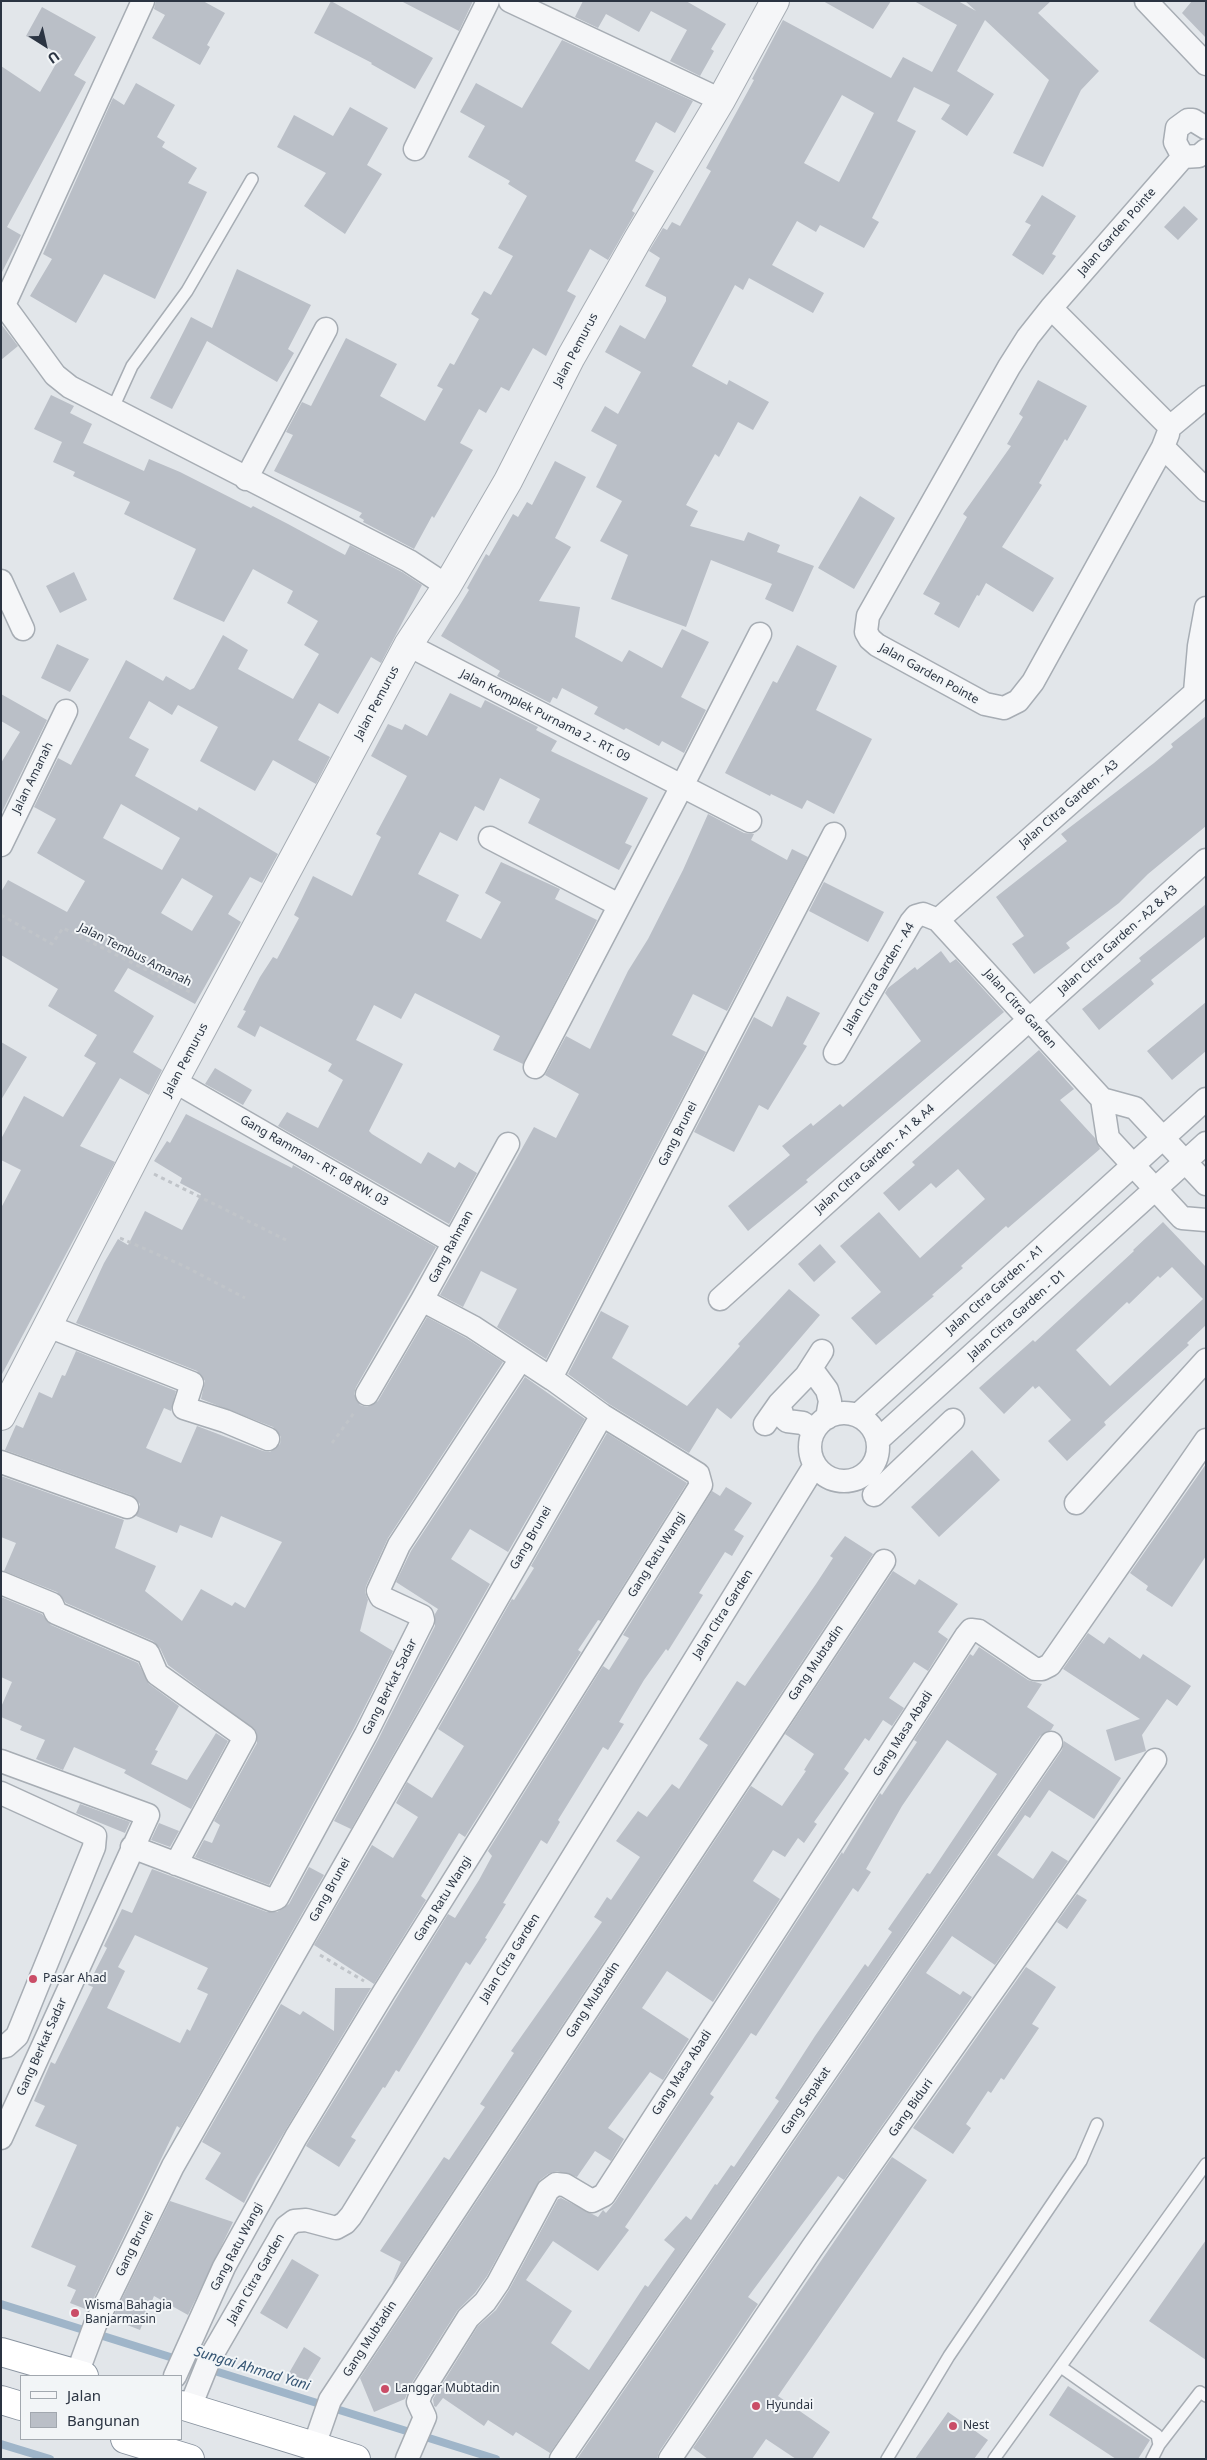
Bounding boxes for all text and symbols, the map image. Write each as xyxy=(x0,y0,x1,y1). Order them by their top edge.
north arrow xyxy=(20,20,70,70)
text: U xyxy=(44,47,64,69)
street label: Jalan Garden Pointe xyxy=(1075,185,1159,279)
street label: Jalan Pemurus xyxy=(551,311,601,389)
street label: Jalan Garden Pointe xyxy=(877,641,981,707)
street label: Jalan Pemurus xyxy=(352,664,402,742)
street label: Jalan Komplek Purnama 2 - RT. 09 xyxy=(458,667,632,765)
street label: Jalan Amanah xyxy=(10,740,56,816)
street label: Jalan Citra Garden - A3 xyxy=(1017,757,1121,851)
street label: Jalan Citra Garden - A2 & A3 xyxy=(1055,882,1181,998)
street label: Jalan Tembus Amanah xyxy=(76,920,194,990)
street label: Jalan Citra Garden - A4 xyxy=(840,920,918,1036)
street label: Jalan Citra Garden xyxy=(981,966,1059,1052)
street label: Jalan Pemurus xyxy=(161,1021,211,1099)
street label: Gang Brunei xyxy=(656,1099,700,1169)
street label: Jalan Citra Garden - A1 & A4 xyxy=(812,1101,938,1217)
street label: Gang Ramman - RT. 08 RW. 03 xyxy=(237,1113,391,1209)
street label: Gang Rahman xyxy=(426,1208,476,1286)
street label: Jalan Citra Garden - A1 xyxy=(943,1242,1047,1338)
street label: Jalan Citra Garden - D1 xyxy=(965,1267,1069,1363)
street label: Gang Brunei xyxy=(507,1504,555,1572)
street label: Gang Ratu Wangi xyxy=(625,1510,689,1600)
street label: Jalan Citra Garden xyxy=(690,1567,756,1661)
street label: Gang Mubtadin xyxy=(785,1622,847,1704)
street label: Gang Berkat Sadar xyxy=(360,1637,420,1737)
street label: Gang Masa Abadi xyxy=(870,1689,936,1779)
street label: Gang Ratu Wangi xyxy=(411,1854,475,1944)
street label: Gang Brunei xyxy=(307,1856,353,1924)
street label: Jalan Citra Garden xyxy=(477,1911,543,2005)
street label: Gang Mubtadin xyxy=(563,1959,623,2041)
place label: Pasar Ahad xyxy=(43,1972,107,1986)
marker: Pasar Ahad xyxy=(27,1973,39,1985)
street label: Gang Berkat Sadar xyxy=(14,1996,70,2098)
street label: Gang Masa Abadi xyxy=(649,2028,715,2118)
street label: Gang Sepakat xyxy=(778,2065,834,2137)
street label: Gang Biduri xyxy=(886,2076,936,2140)
street label: Gang Ratu Wangi xyxy=(208,2200,266,2294)
street label: Gang Brunei xyxy=(113,2209,157,2279)
street label: Jalan Citra Garden xyxy=(224,2231,288,2327)
street label: Gang Mubtadin xyxy=(340,2298,400,2380)
place label: Wisma Bahagia Banjarmasin xyxy=(85,2299,172,2327)
marker: Wisma Bahagia Banjarmasin xyxy=(69,2307,81,2319)
water label: Sungai Ahmad Yani xyxy=(192,2343,312,2395)
legend xyxy=(20,2375,182,2440)
place label: Langgar Mubtadin xyxy=(395,2382,500,2396)
marker: Langgar Mubtadin xyxy=(379,2383,391,2395)
text: Jalan xyxy=(67,2385,101,2405)
place label: Hyundai xyxy=(766,2399,813,2413)
marker: Hyundai xyxy=(750,2400,762,2412)
text: Bangunan xyxy=(67,2410,140,2430)
place label: Nest xyxy=(963,2419,989,2433)
marker: Nest xyxy=(947,2420,959,2432)

